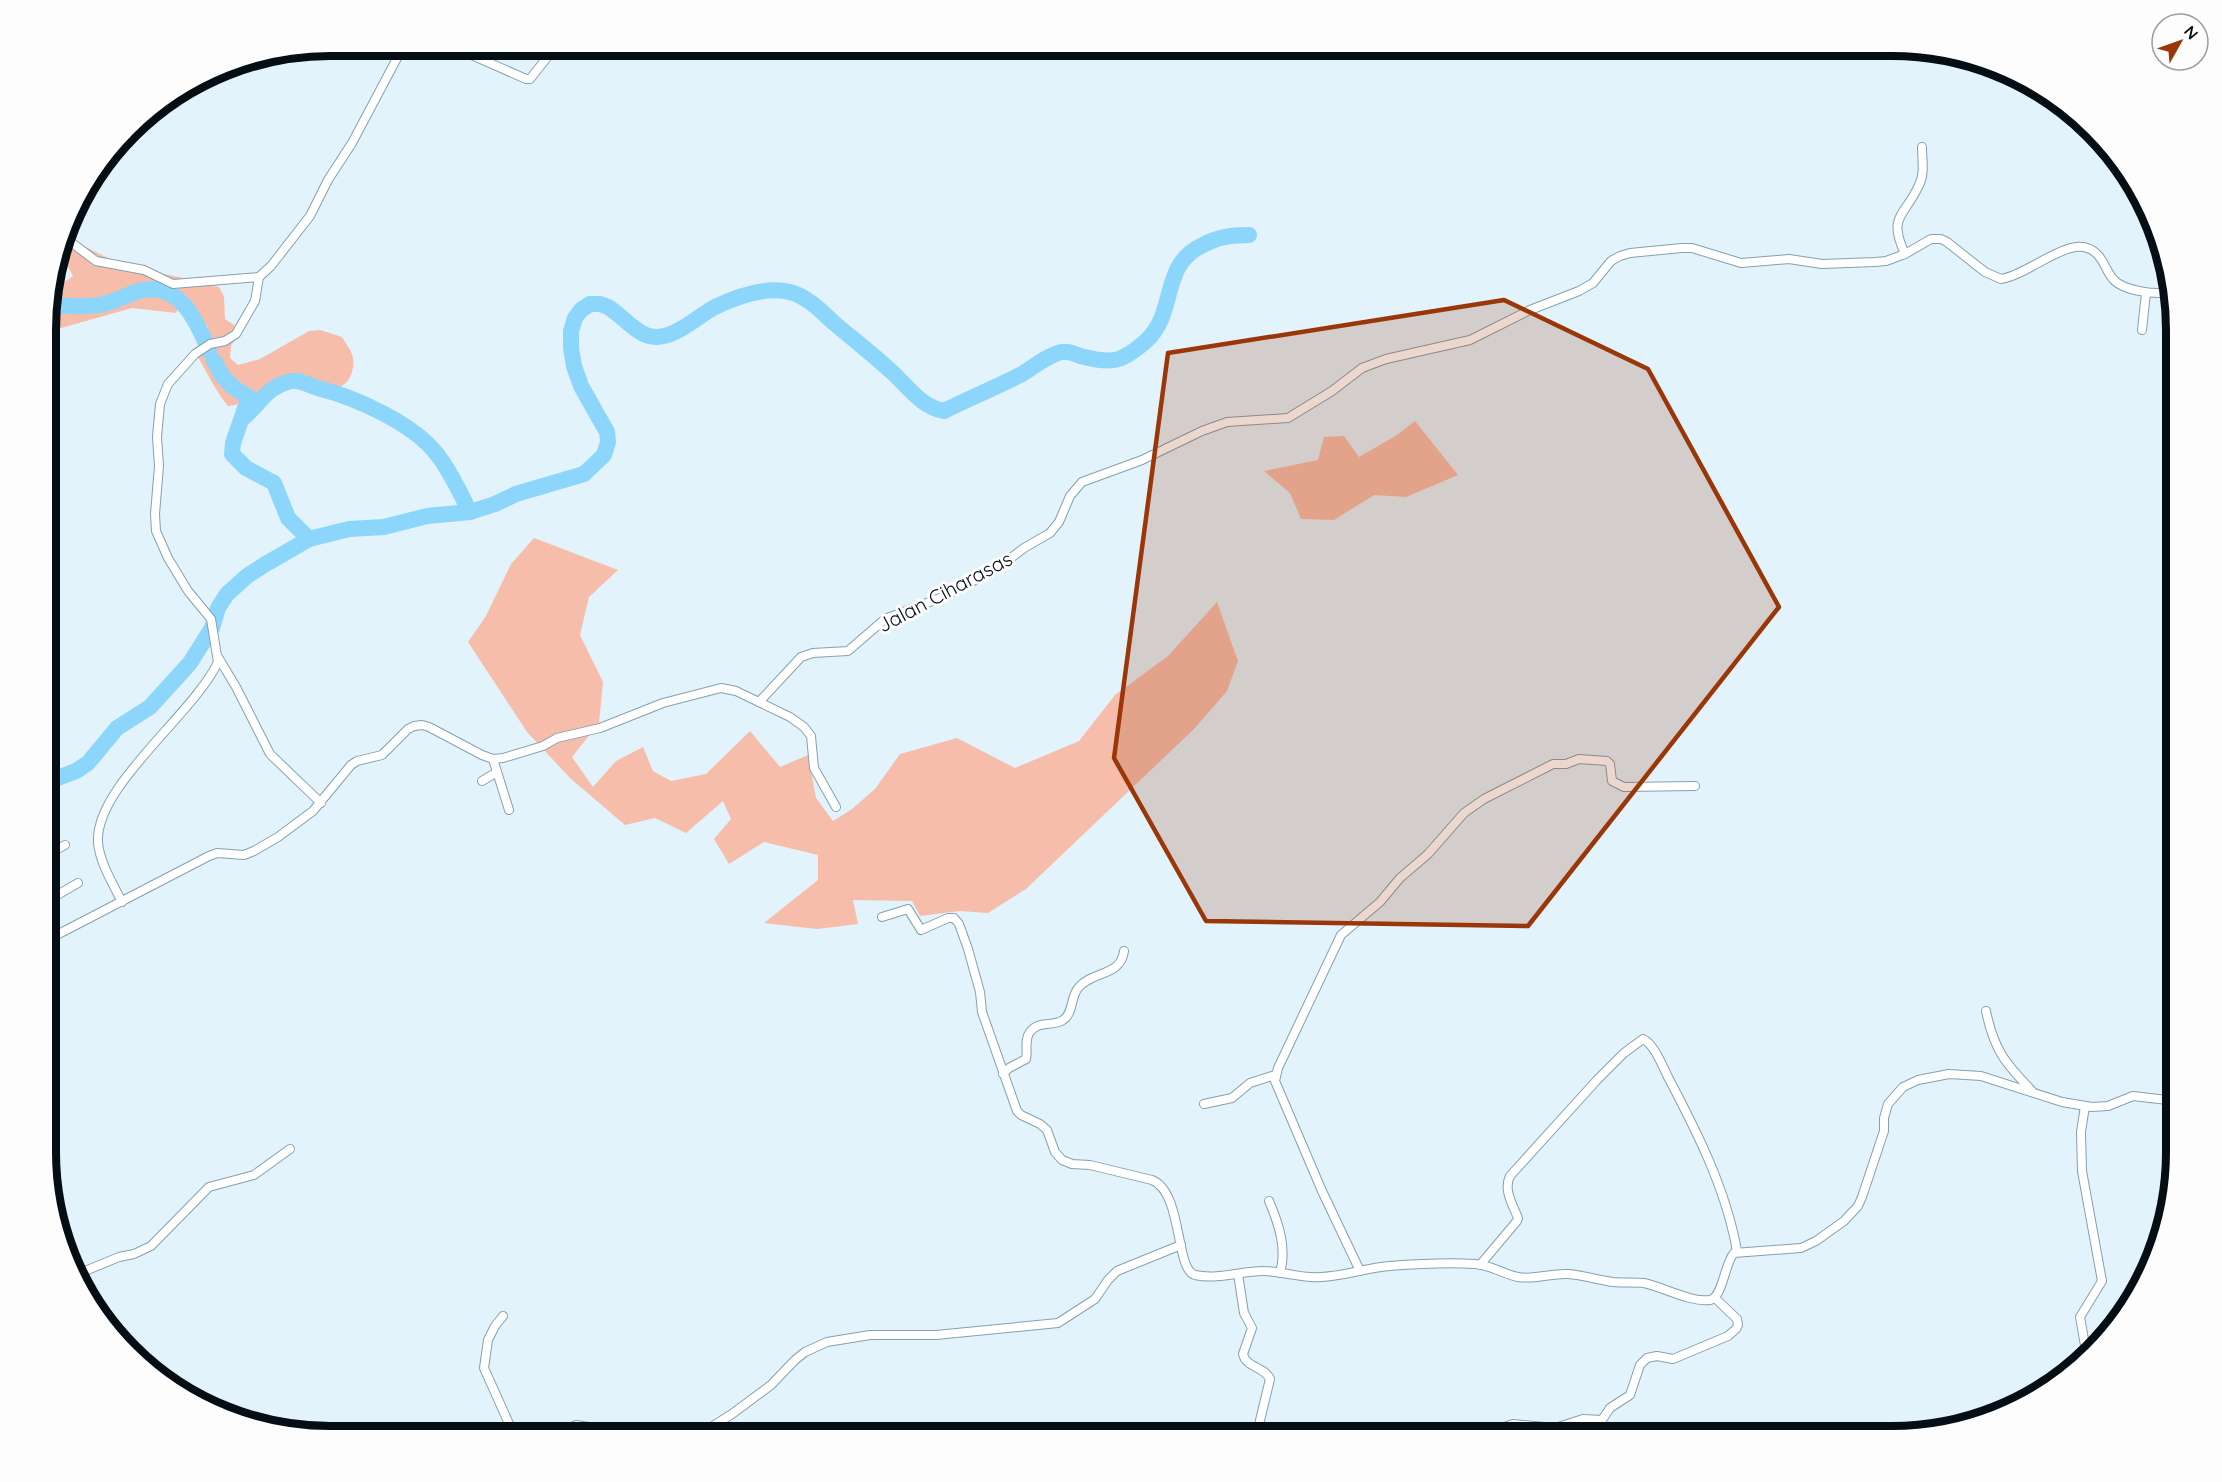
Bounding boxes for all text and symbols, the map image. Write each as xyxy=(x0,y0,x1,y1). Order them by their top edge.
north arrow xyxy=(2150,12,2210,72)
text: N xyxy=(2180,21,2203,43)
street label: Jalan Ciharasas xyxy=(873,546,1016,638)

